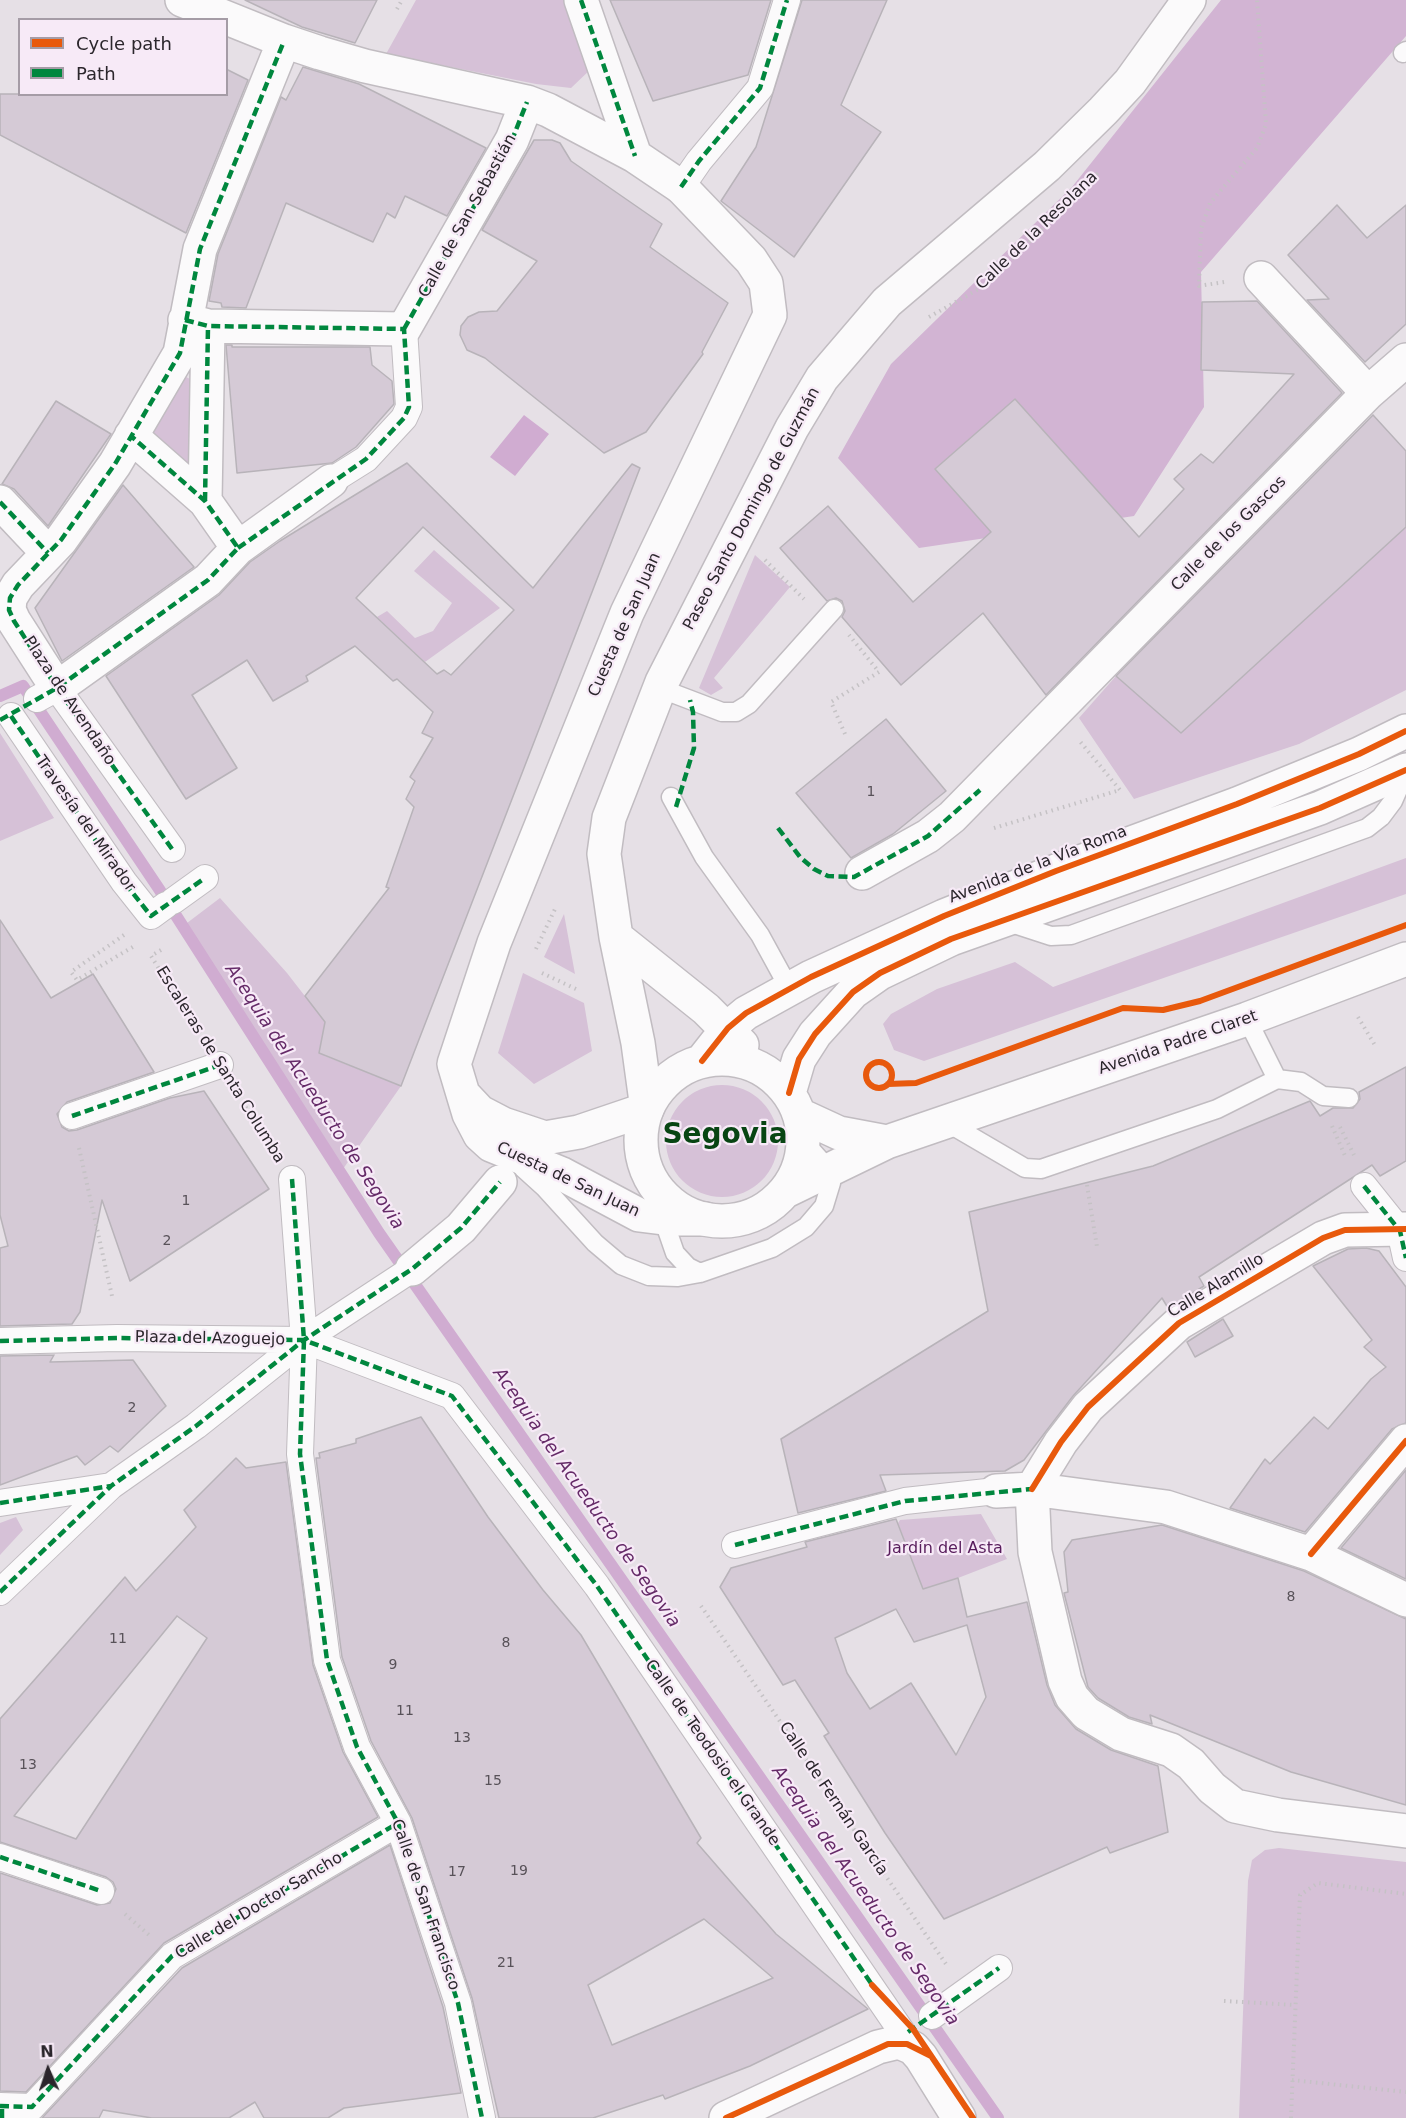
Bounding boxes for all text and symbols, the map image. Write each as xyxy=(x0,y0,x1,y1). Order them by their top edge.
legend xyxy=(18,18,228,96)
text: Cycle path xyxy=(76,33,172,54)
text: Path xyxy=(76,63,116,84)
street label: Calle de San Sebastián xyxy=(415,131,521,301)
street label: Calle de la Resolana xyxy=(972,168,1102,294)
street label: Paseo Santo Domingo de Guzmán xyxy=(680,384,824,634)
street label: Calle de los Gascos xyxy=(1167,472,1291,596)
street label: Cuesta de San Juan xyxy=(585,550,665,700)
street label: Plaza de Avendaño xyxy=(19,633,119,769)
street label: Travesía del Mirador xyxy=(31,752,139,896)
house number: 1 xyxy=(867,784,875,800)
street label: Avenida de la Vía Roma xyxy=(946,822,1130,908)
water label: Acequia del Acueducto de Segovia xyxy=(220,960,408,1234)
street label: Escaleras de Santa Columba xyxy=(151,963,289,1167)
street label: Avenida Padre Claret xyxy=(1096,1007,1260,1079)
district label: Segovia xyxy=(662,1119,788,1153)
street label: Cuesta de San Juan xyxy=(493,1138,643,1222)
house number: 1 xyxy=(182,1193,190,1209)
house number: 2 xyxy=(163,1233,171,1249)
street label: Calle Alamillo xyxy=(1164,1250,1268,1322)
street label: Plaza del Azoguejo xyxy=(135,1328,285,1350)
water label: Acequia del Acueducto de Segovia xyxy=(488,1364,684,1632)
house number: 2 xyxy=(128,1400,136,1416)
park label: Jardín del Asta xyxy=(887,1539,1003,1559)
house number: 8 xyxy=(1287,1589,1295,1605)
house number: 11 xyxy=(109,1631,127,1647)
house number: 8 xyxy=(502,1635,510,1651)
street label: Calle de Teodosio el Grande xyxy=(640,1656,784,1850)
house number: 9 xyxy=(389,1657,397,1673)
house number: 11 xyxy=(396,1703,414,1719)
street label: Calle de Fernán García xyxy=(774,1719,892,1879)
house number: 13 xyxy=(453,1730,471,1746)
house number: 13 xyxy=(19,1757,37,1773)
water label: Acequia del Acueducto de Segovia xyxy=(767,1762,963,2030)
house number: 15 xyxy=(484,1773,502,1789)
street label: Calle de San Francisco xyxy=(387,1817,463,1993)
street label: Calle del Doctor Sancho xyxy=(172,1848,346,1964)
house number: 19 xyxy=(510,1863,528,1879)
house number: 17 xyxy=(448,1864,466,1880)
house number: 21 xyxy=(497,1955,515,1971)
north arrow xyxy=(18,2040,78,2100)
text: N xyxy=(40,2042,54,2061)

